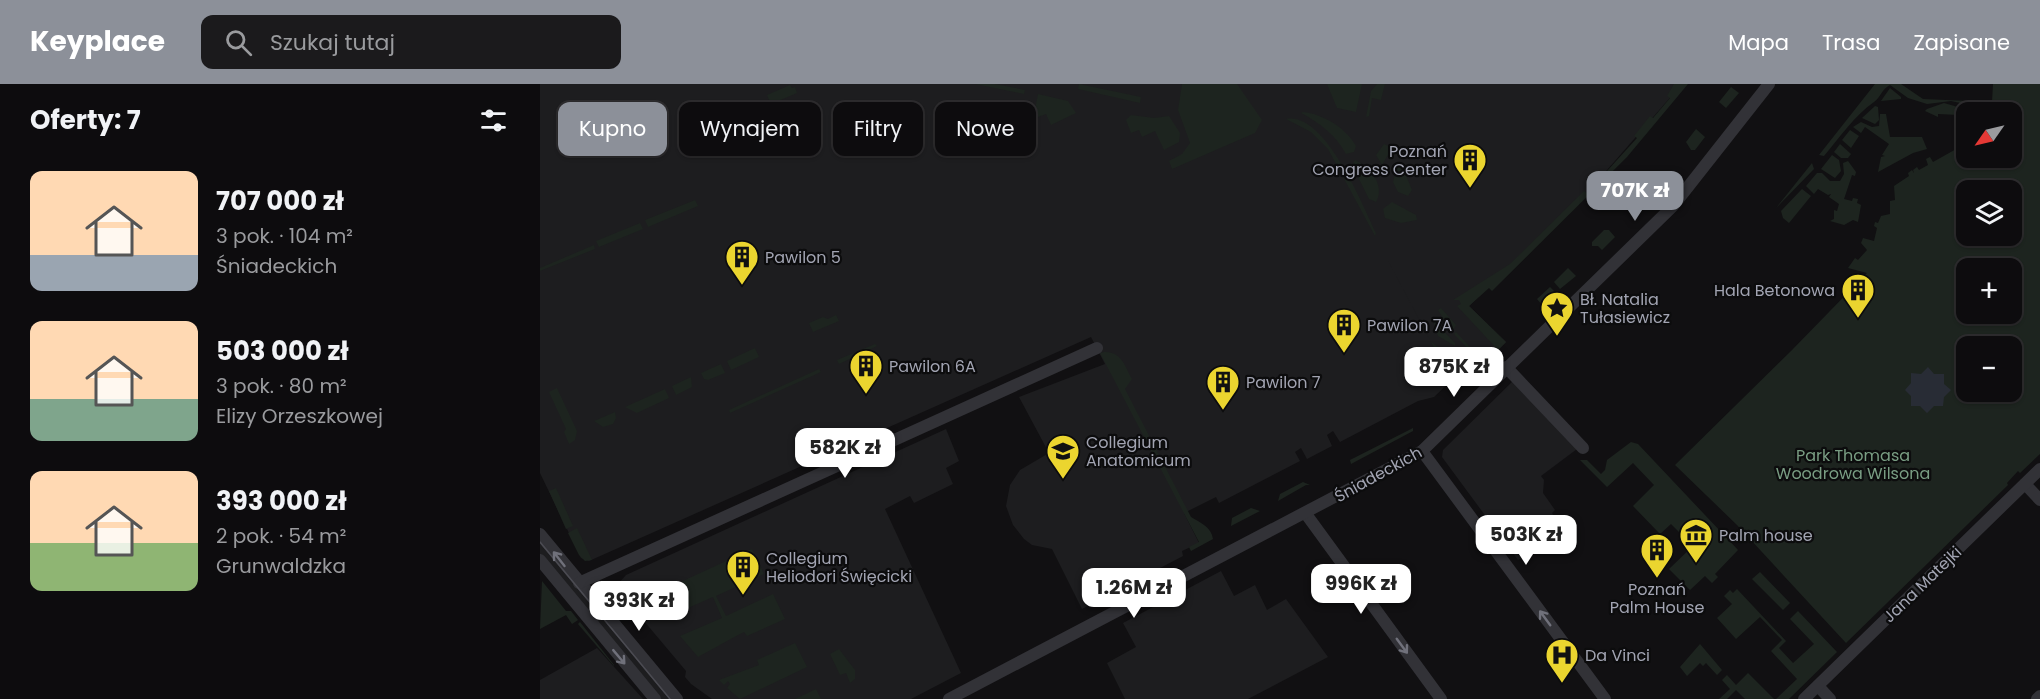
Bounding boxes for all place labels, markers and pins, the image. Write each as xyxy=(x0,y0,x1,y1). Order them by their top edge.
place label: Poznań Congress Center xyxy=(1312,140,1447,181)
building icon: Poznań Congress Center xyxy=(1452,142,1488,189)
pin: 707K zł xyxy=(1580,171,1690,222)
building icon: Pawilon 5 xyxy=(724,239,760,286)
place label: Pawilon 5 xyxy=(765,246,841,269)
building icon: Hala Betonowa xyxy=(1840,272,1876,319)
place label: Hala Betonowa xyxy=(1714,279,1835,302)
place label: Bł. Natalia Tułasiewicz xyxy=(1580,288,1670,329)
place icon: Bł. Natalia Tułasiewicz xyxy=(1539,290,1575,337)
building icon: Pawilon 7A xyxy=(1326,307,1362,354)
place label: Pawilon 7A xyxy=(1367,314,1453,337)
pin: 875K zł xyxy=(1399,347,1509,398)
building icon: Pawilon 6A xyxy=(848,348,884,395)
place label: Pawilon 6A xyxy=(889,355,976,378)
building icon: Pawilon 7 xyxy=(1205,364,1241,411)
place label: Pawilon 7 xyxy=(1246,371,1321,394)
pin: 582K zł xyxy=(790,428,900,479)
place label: Collegium Anatomicum xyxy=(1086,431,1191,472)
school or university icon: Collegium Anatomicum xyxy=(1045,433,1081,480)
pin: 503K zł xyxy=(1471,515,1581,566)
museum icon: Palm house xyxy=(1678,517,1714,564)
place label: Palm house xyxy=(1719,524,1813,547)
building icon: Poznań Palm House xyxy=(1639,532,1675,579)
place label: Collegium Heliodori Święcicki xyxy=(766,547,912,588)
building icon: Collegium Heliodori Święcicki xyxy=(725,549,761,596)
pin: 996K zł xyxy=(1306,564,1416,615)
pin: 1.26M zł xyxy=(1072,568,1196,619)
place label: Poznań Palm House xyxy=(1610,578,1704,619)
pin: 393K zł xyxy=(584,581,694,632)
hospital icon: Da Vinci xyxy=(1544,637,1580,684)
place label: Da Vinci xyxy=(1585,644,1650,667)

